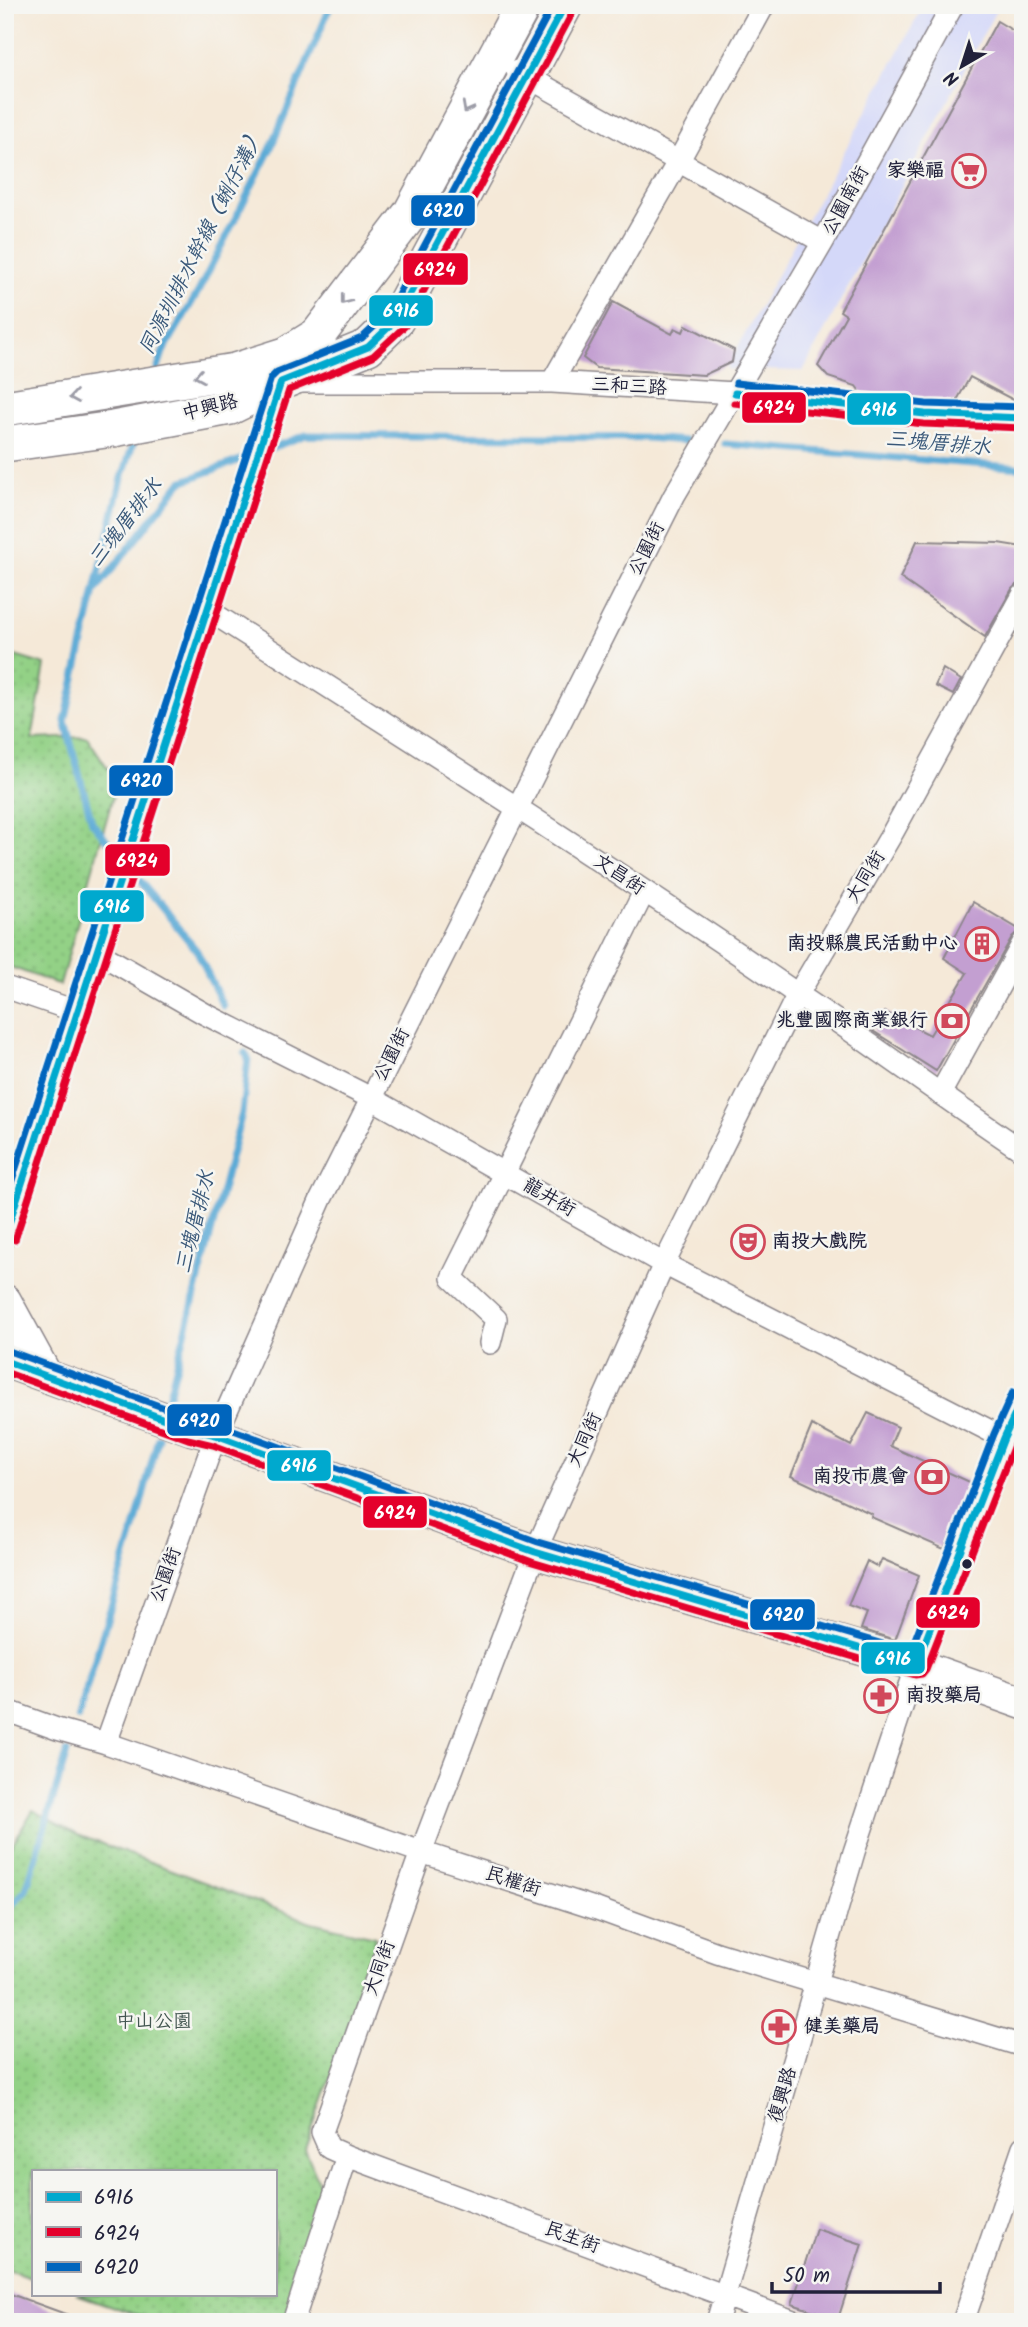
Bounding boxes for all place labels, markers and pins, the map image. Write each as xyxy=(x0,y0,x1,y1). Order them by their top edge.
supermarket icon: 家樂福 xyxy=(950,152,988,190)
place label: 家樂福 xyxy=(887,156,944,186)
building icon: 南投縣農民活動中心 xyxy=(963,925,1001,963)
place label: 南投縣農民活動中心 xyxy=(787,929,958,959)
bank icon: 兆豐國際商業銀行 xyxy=(933,1002,971,1040)
place label: 兆豐國際商業銀行 xyxy=(776,1006,928,1036)
theatre icon: 南投大戲院 xyxy=(729,1223,767,1261)
place label: 南投大戲院 xyxy=(772,1227,867,1257)
bank icon: 南投市農會 xyxy=(913,1458,951,1496)
place label: 南投市農會 xyxy=(813,1462,908,1492)
unlabelled marker xyxy=(960,1557,974,1571)
pharmacy icon: 南投藥局 xyxy=(862,1677,900,1715)
place label: 南投藥局 xyxy=(906,1681,982,1711)
pharmacy icon: 健美藥局 xyxy=(760,2008,798,2046)
place label: 健美藥局 xyxy=(804,2012,880,2042)

